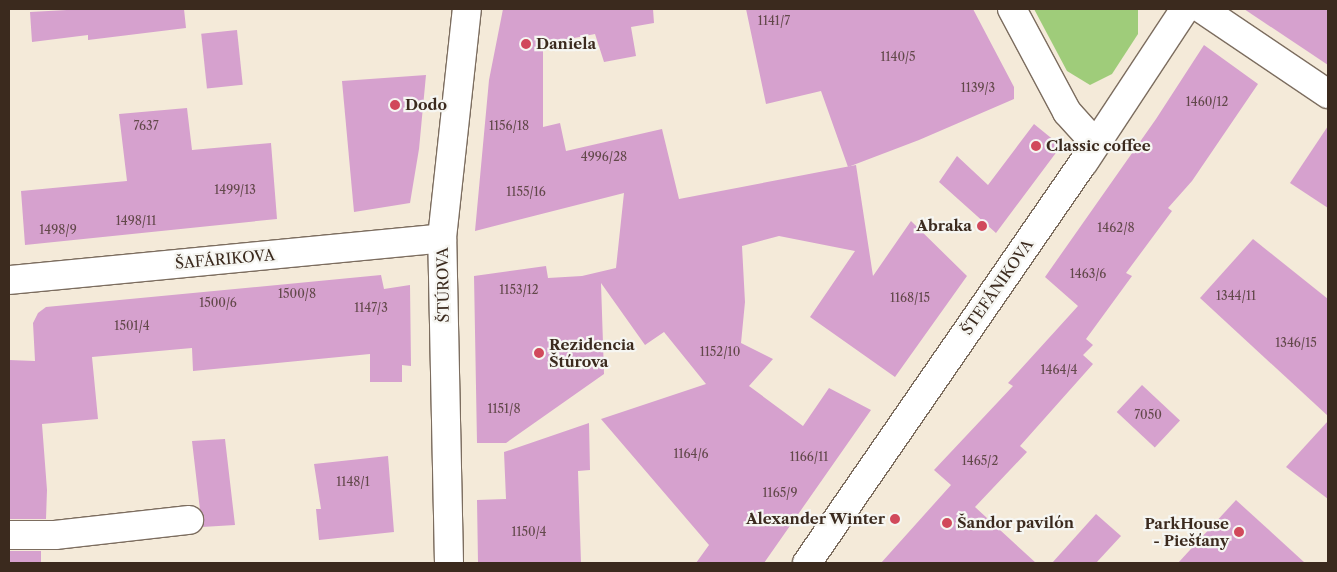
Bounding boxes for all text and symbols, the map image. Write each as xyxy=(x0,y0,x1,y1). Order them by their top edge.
house number: 1141/7 xyxy=(758,14,790,28)
place label: Daniela xyxy=(536,35,596,53)
marker: Daniela xyxy=(520,38,532,50)
house number: 1140/5 xyxy=(880,50,916,64)
house number: 1139/3 xyxy=(961,81,995,95)
house number: 1460/12 xyxy=(1186,95,1228,109)
place label: Dodo xyxy=(405,96,447,114)
marker: Dodo xyxy=(389,99,401,111)
house number: 7637 xyxy=(133,119,159,133)
house number: 1156/18 xyxy=(489,119,529,133)
place label: Classic coffee xyxy=(1046,137,1151,155)
marker: Classic coffee xyxy=(1030,140,1042,152)
house number: 4996/28 xyxy=(581,150,627,164)
house number: 1499/13 xyxy=(214,183,256,197)
house number: 1155/16 xyxy=(506,185,546,199)
house number: 1498/11 xyxy=(116,214,156,228)
place label: Abraka xyxy=(916,217,972,235)
marker: Abraka xyxy=(976,220,988,232)
house number: 1462/8 xyxy=(1097,221,1135,235)
house number: 1498/9 xyxy=(39,223,77,237)
street label: ŠTEFÁNIKOVA xyxy=(957,236,1037,338)
street label: ŠAFÁRIKOVA xyxy=(174,246,276,272)
street label: ŠTÚROVA xyxy=(433,247,453,323)
house number: 1463/6 xyxy=(1070,267,1106,281)
house number: 1153/12 xyxy=(499,283,539,297)
house number: 1500/8 xyxy=(278,287,316,301)
house number: 1344/11 xyxy=(1216,289,1256,303)
house number: 1168/15 xyxy=(890,291,930,305)
house number: 1500/6 xyxy=(199,296,237,310)
house number: 1147/3 xyxy=(354,301,388,315)
house number: 1501/4 xyxy=(114,319,150,333)
place label: Rezidencia Štúrova xyxy=(549,335,635,370)
house number: 1346/15 xyxy=(1275,336,1317,350)
house number: 1152/10 xyxy=(700,345,740,359)
marker: Rezidencia Štúrova xyxy=(533,347,545,359)
house number: 1464/4 xyxy=(1041,363,1077,377)
house number: 1151/8 xyxy=(487,402,521,416)
house number: 7050 xyxy=(1134,408,1162,422)
house number: 1164/6 xyxy=(673,447,709,461)
house number: 1166/11 xyxy=(790,450,828,464)
house number: 1465/2 xyxy=(962,454,998,468)
house number: 1148/1 xyxy=(336,475,370,489)
house number: 1165/9 xyxy=(763,486,797,500)
place label: Alexander Winter xyxy=(745,510,885,528)
marker: Alexander Winter xyxy=(889,513,901,525)
place label: Šandor pavilón xyxy=(957,514,1074,532)
place label: ParkHouse - Piešťany xyxy=(1144,514,1229,549)
marker: Šandor pavilón xyxy=(941,517,953,529)
house number: 1150/4 xyxy=(511,525,547,539)
marker: ParkHouse - Piešťany xyxy=(1233,526,1245,538)

